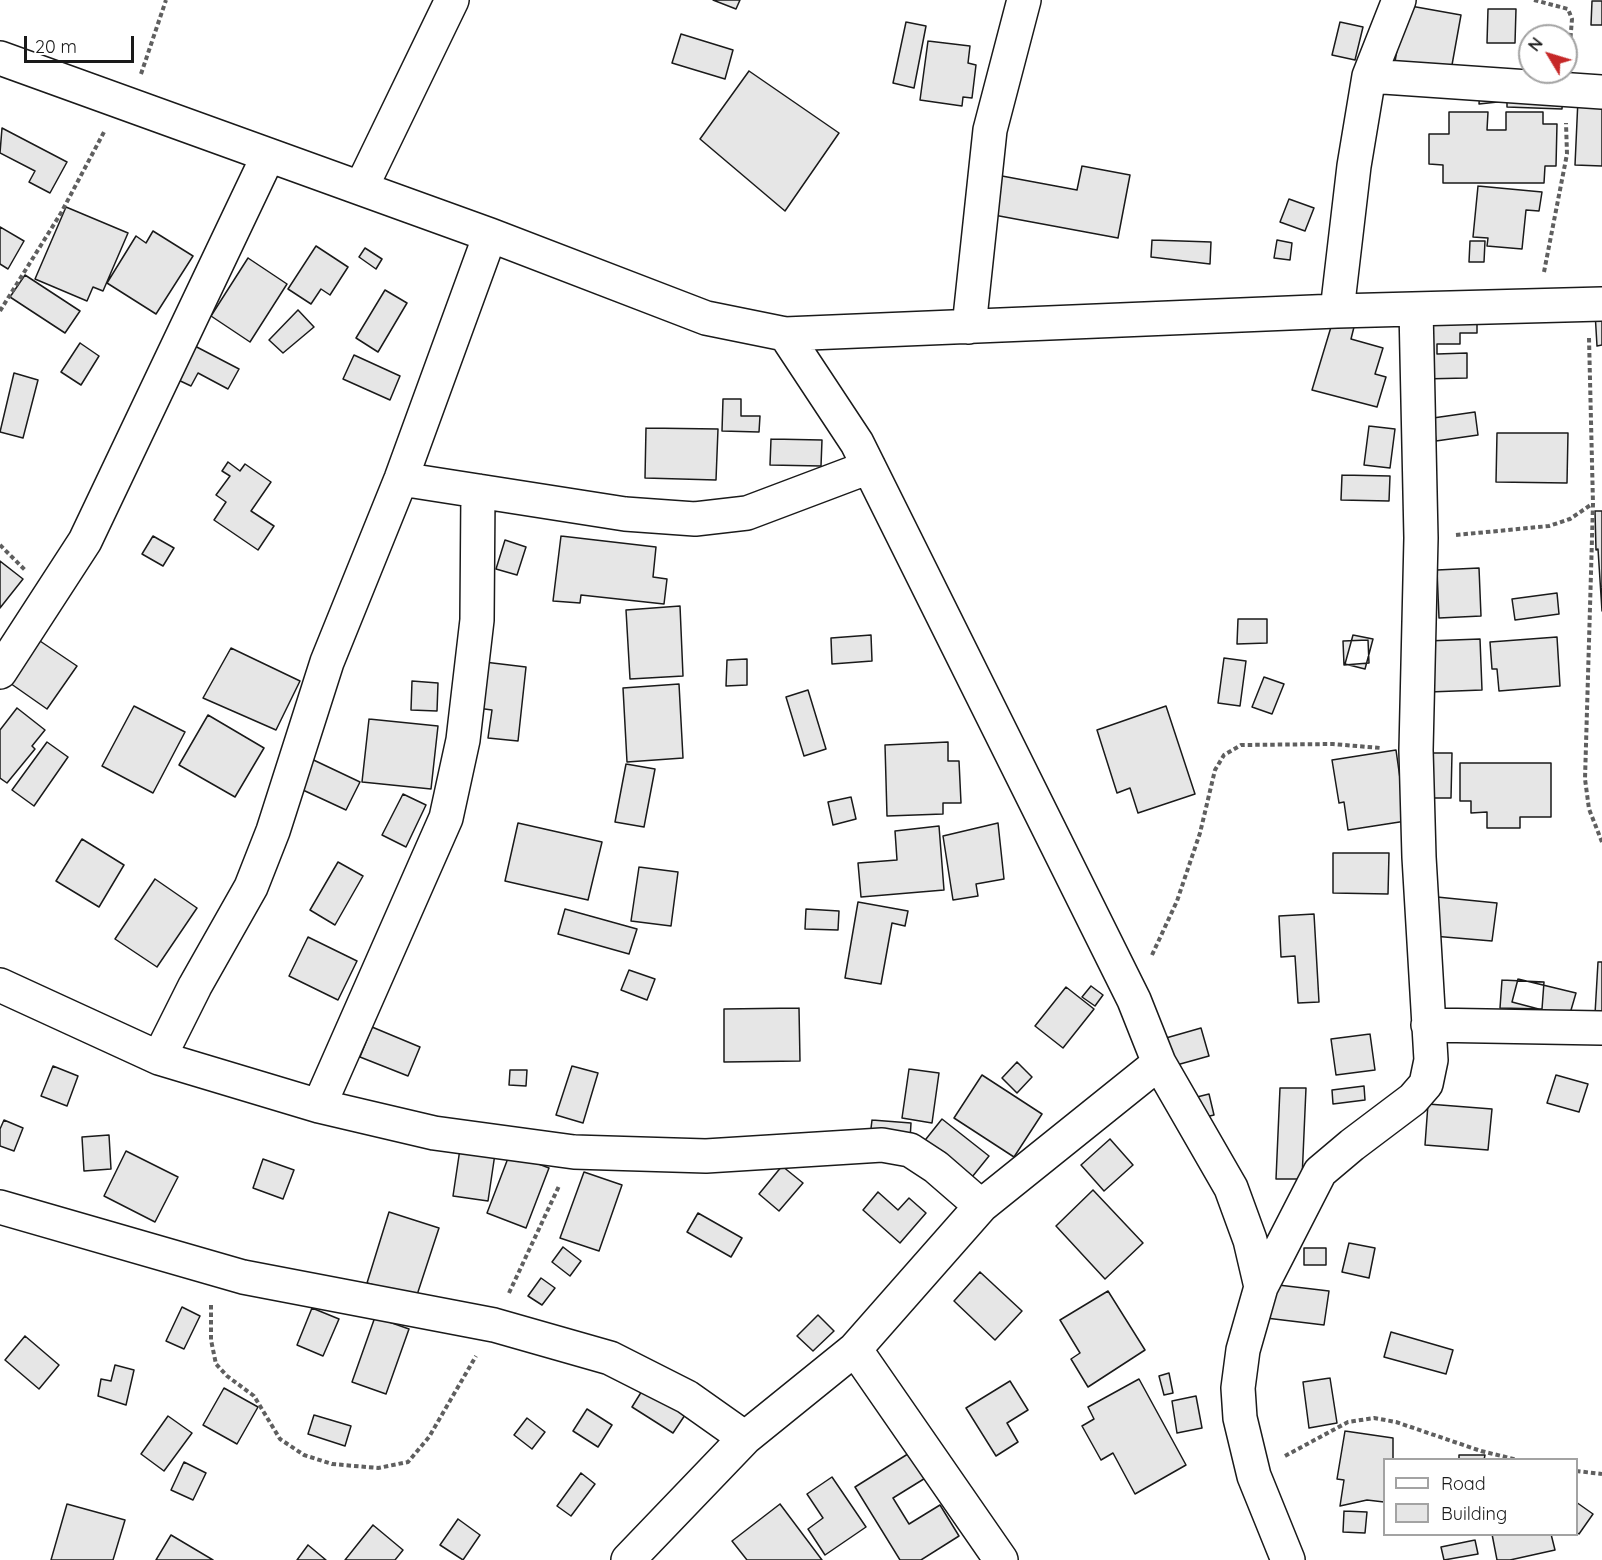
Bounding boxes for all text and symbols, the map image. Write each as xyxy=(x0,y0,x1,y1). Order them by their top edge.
scale bar xyxy=(27,24,136,62)
north arrow xyxy=(1518,24,1578,84)
text: N xyxy=(1524,33,1547,55)
text: 20 m xyxy=(35,35,77,58)
legend xyxy=(1383,1458,1578,1536)
text: Road xyxy=(1441,1472,1486,1495)
text: Building xyxy=(1441,1502,1507,1525)

